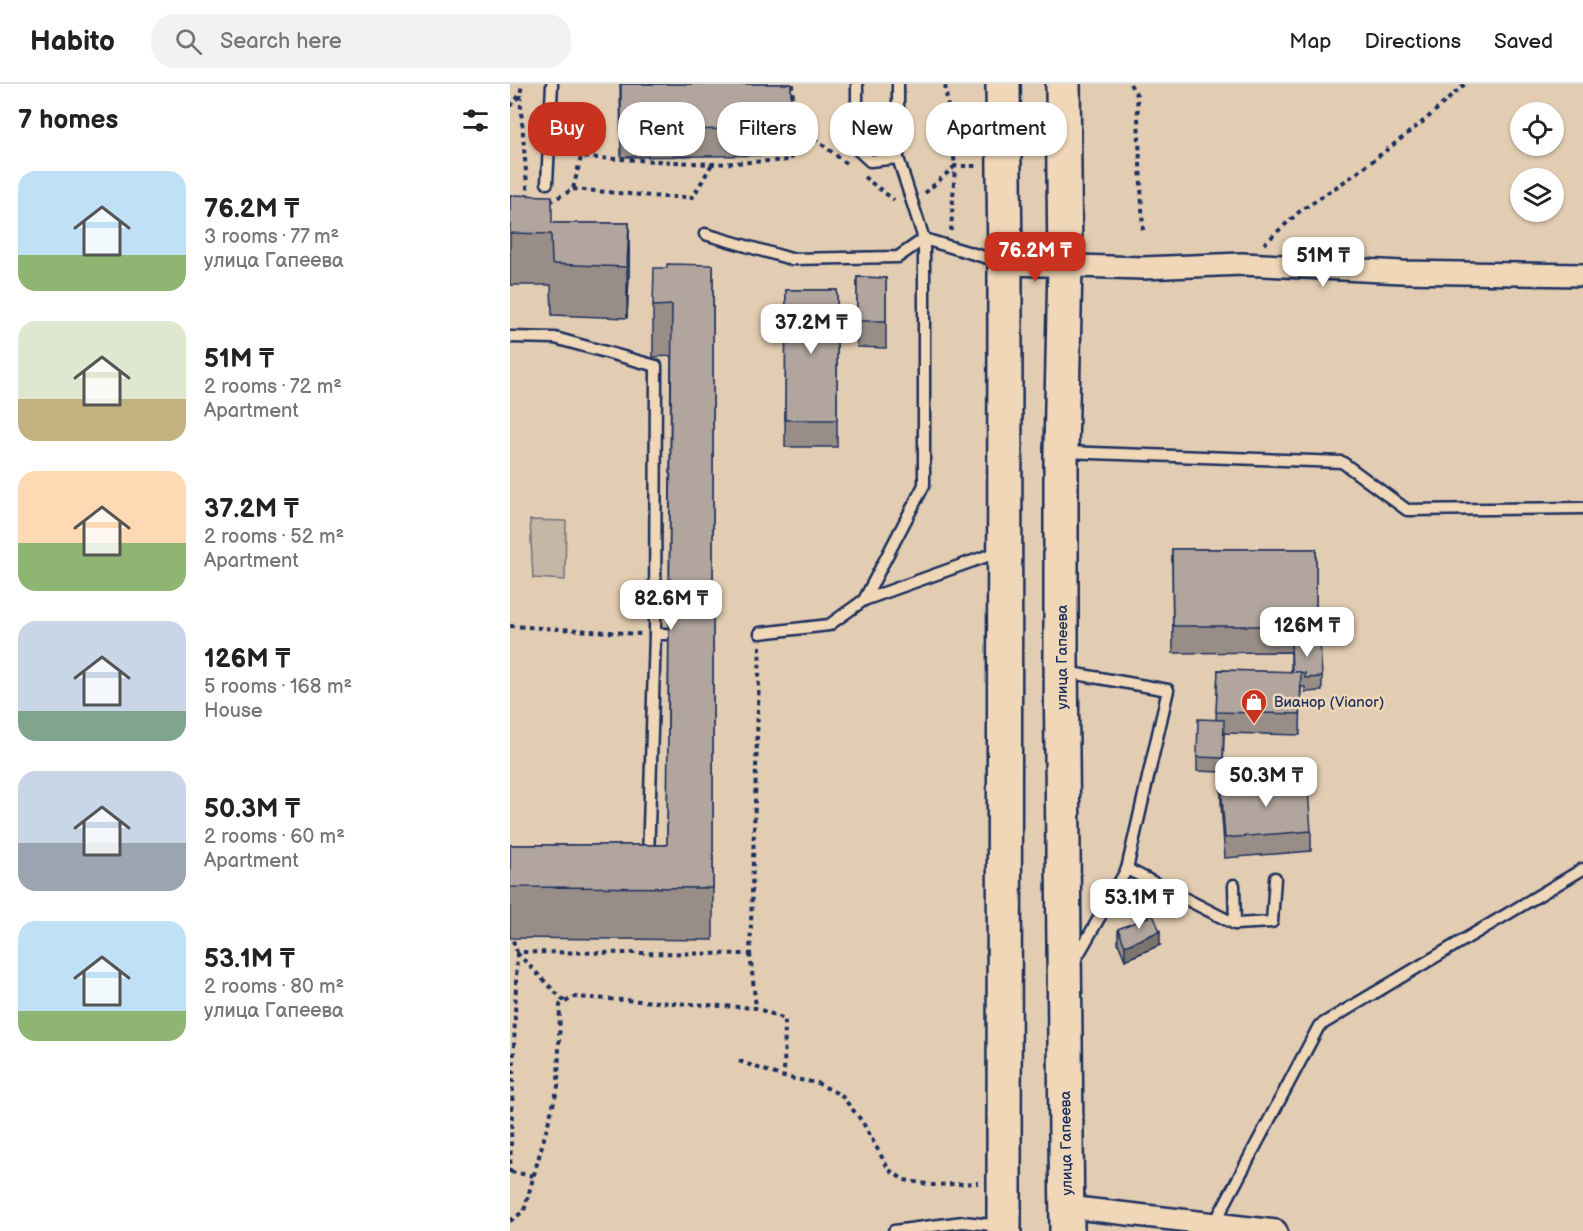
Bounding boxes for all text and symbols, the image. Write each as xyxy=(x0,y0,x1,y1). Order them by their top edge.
search box xyxy=(151,14,571,68)
text: Habito xyxy=(30,25,115,58)
icon: search xyxy=(172,25,205,58)
text: Search here xyxy=(220,28,342,55)
text: Map xyxy=(1289,29,1332,54)
text: Directions xyxy=(1365,29,1461,54)
text: Saved xyxy=(1494,29,1553,54)
chip: Buy xyxy=(528,102,606,156)
chip: Rent xyxy=(618,102,705,156)
chip: Filters xyxy=(717,102,818,156)
chip: New xyxy=(830,102,914,156)
chip: Apartment xyxy=(926,102,1067,156)
map controls xyxy=(1510,102,1564,222)
button: locate xyxy=(1510,102,1564,156)
icon: filters xyxy=(459,104,492,137)
text: 7 homes xyxy=(18,105,118,136)
button: layers xyxy=(1510,168,1564,222)
text: 76.2M ₸ xyxy=(204,194,299,225)
icon: home xyxy=(66,195,138,267)
text: 3 rooms · 77 m² xyxy=(204,225,339,249)
pin: 76.2M ₸ xyxy=(980,232,1090,283)
pin: 51M ₸ xyxy=(1281,237,1365,288)
text: 76.2M ₸ xyxy=(999,239,1071,263)
text: 51M ₸ xyxy=(1296,244,1350,268)
text: улица Гапеева xyxy=(204,249,344,273)
pin: 37.2M ₸ xyxy=(756,304,866,355)
text: 37.2M ₸ xyxy=(775,311,847,335)
text: 51M ₸ xyxy=(204,344,274,375)
icon: home xyxy=(66,345,138,417)
text: 2 rooms · 72 m² xyxy=(204,375,342,399)
text: Apartment xyxy=(204,399,299,423)
text: 37.2M ₸ xyxy=(204,494,298,525)
icon: home xyxy=(66,495,138,567)
text: 2 rooms · 52 m² xyxy=(204,525,344,549)
text: Apartment xyxy=(204,549,299,573)
pin: 82.6M ₸ xyxy=(616,580,726,631)
text: 82.6M ₸ xyxy=(634,587,708,611)
street label: улица Гапеева xyxy=(1053,604,1072,709)
pin: 126M ₸ xyxy=(1258,607,1356,658)
text: 126M ₸ xyxy=(1274,614,1340,638)
text: 126M ₸ xyxy=(204,644,290,675)
icon: home xyxy=(66,645,138,717)
text: 5 rooms · 168 m² xyxy=(204,675,352,699)
shop icon: Вианор (Vianor) xyxy=(1239,687,1269,725)
place label: Вианор (Vianor) xyxy=(1274,693,1384,712)
text: House xyxy=(204,699,263,723)
pin: 50.3M ₸ xyxy=(1211,757,1321,808)
text: 50.3M ₸ xyxy=(1229,764,1303,788)
text: 50.3M ₸ xyxy=(204,794,300,825)
icon: home xyxy=(66,795,138,867)
text: 2 rooms · 60 m² xyxy=(204,825,345,849)
text: Apartment xyxy=(204,849,299,873)
pin: 53.1M ₸ xyxy=(1084,879,1194,930)
text: 53.1M ₸ xyxy=(1104,886,1174,910)
text: 53.1M ₸ xyxy=(204,944,294,975)
icon: home xyxy=(66,945,138,1017)
text: 2 rooms · 80 m² xyxy=(204,975,344,999)
text: улица Гапеева xyxy=(204,999,344,1023)
street label: улица Гапеева xyxy=(1056,1090,1077,1196)

